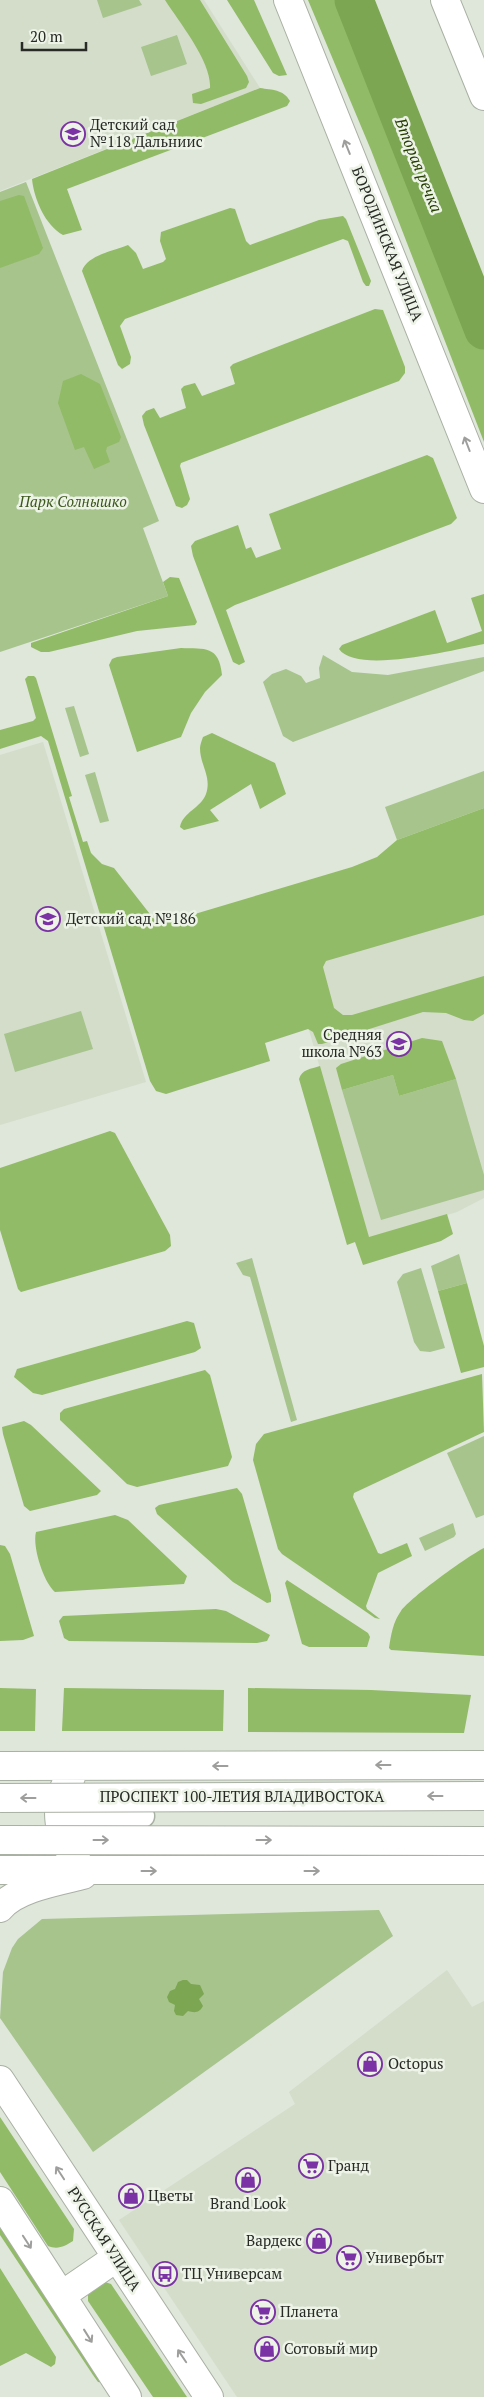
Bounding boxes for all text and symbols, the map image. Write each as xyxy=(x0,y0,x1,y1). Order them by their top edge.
scale bar xyxy=(22,20,86,52)
text: 20 m xyxy=(30,26,63,46)
water label: Вторая речка xyxy=(390,113,448,216)
place label: Детский сад №118 Дальниис xyxy=(90,114,203,151)
school or university icon: Детский сад №118 Дальниис xyxy=(60,121,86,147)
one-way arrow xyxy=(342,140,351,155)
street label: БОРОДИНСКАЯ УЛИЦА xyxy=(348,163,428,325)
one-way arrow xyxy=(461,437,471,452)
park label: Парк Солнышко xyxy=(18,491,127,511)
school or university icon: Детский сад №186 xyxy=(35,906,61,932)
place label: Детский сад №186 xyxy=(66,908,196,928)
place label: Средняя школа №63 xyxy=(301,1024,382,1061)
school or university icon: Средняя школа №63 xyxy=(386,1031,412,1057)
one-way arrow xyxy=(375,1760,392,1770)
one-way arrow xyxy=(213,1761,229,1771)
street label: ПРОСПЕКТ 100-ЛЕТИЯ ВЛАДИВОСТОКА xyxy=(100,1786,385,1806)
one-way arrow xyxy=(428,1791,444,1801)
one-way arrow xyxy=(20,1793,36,1802)
one-way arrow xyxy=(92,1835,109,1845)
one-way arrow xyxy=(255,1835,271,1845)
one-way arrow xyxy=(141,1866,157,1876)
one-way arrow xyxy=(304,1866,320,1876)
shop icon: Octopus xyxy=(357,2051,383,2077)
place label: Octopus xyxy=(388,2053,444,2073)
supermarket icon: Гранд xyxy=(298,2153,324,2179)
place label: Гранд xyxy=(328,2155,369,2175)
one-way arrow xyxy=(55,2167,65,2181)
shop icon: Brand Look xyxy=(235,2167,261,2193)
street label: РУССКАЯ УЛИЦА xyxy=(64,2182,146,2295)
shop icon: Цветы xyxy=(118,2183,144,2209)
place label: Цветы xyxy=(148,2185,193,2205)
place label: Brand Look xyxy=(210,2193,286,2213)
shop icon: Вардекс xyxy=(306,2228,332,2254)
place label: Вардекс xyxy=(246,2230,302,2250)
one-way arrow xyxy=(22,2235,32,2249)
supermarket icon: Универбыт xyxy=(336,2245,362,2271)
place label: Универбыт xyxy=(366,2247,445,2267)
bus stop icon: ТЦ Универсам xyxy=(152,2261,178,2287)
place label: ТЦ Универсам xyxy=(182,2263,282,2283)
supermarket icon: Планета xyxy=(250,2299,276,2325)
place label: Планета xyxy=(280,2301,339,2321)
one-way arrow xyxy=(83,2329,93,2343)
shop icon: Сотовый мир xyxy=(254,2336,280,2362)
place label: Сотовый мир xyxy=(284,2338,378,2358)
one-way arrow xyxy=(177,2350,187,2364)

